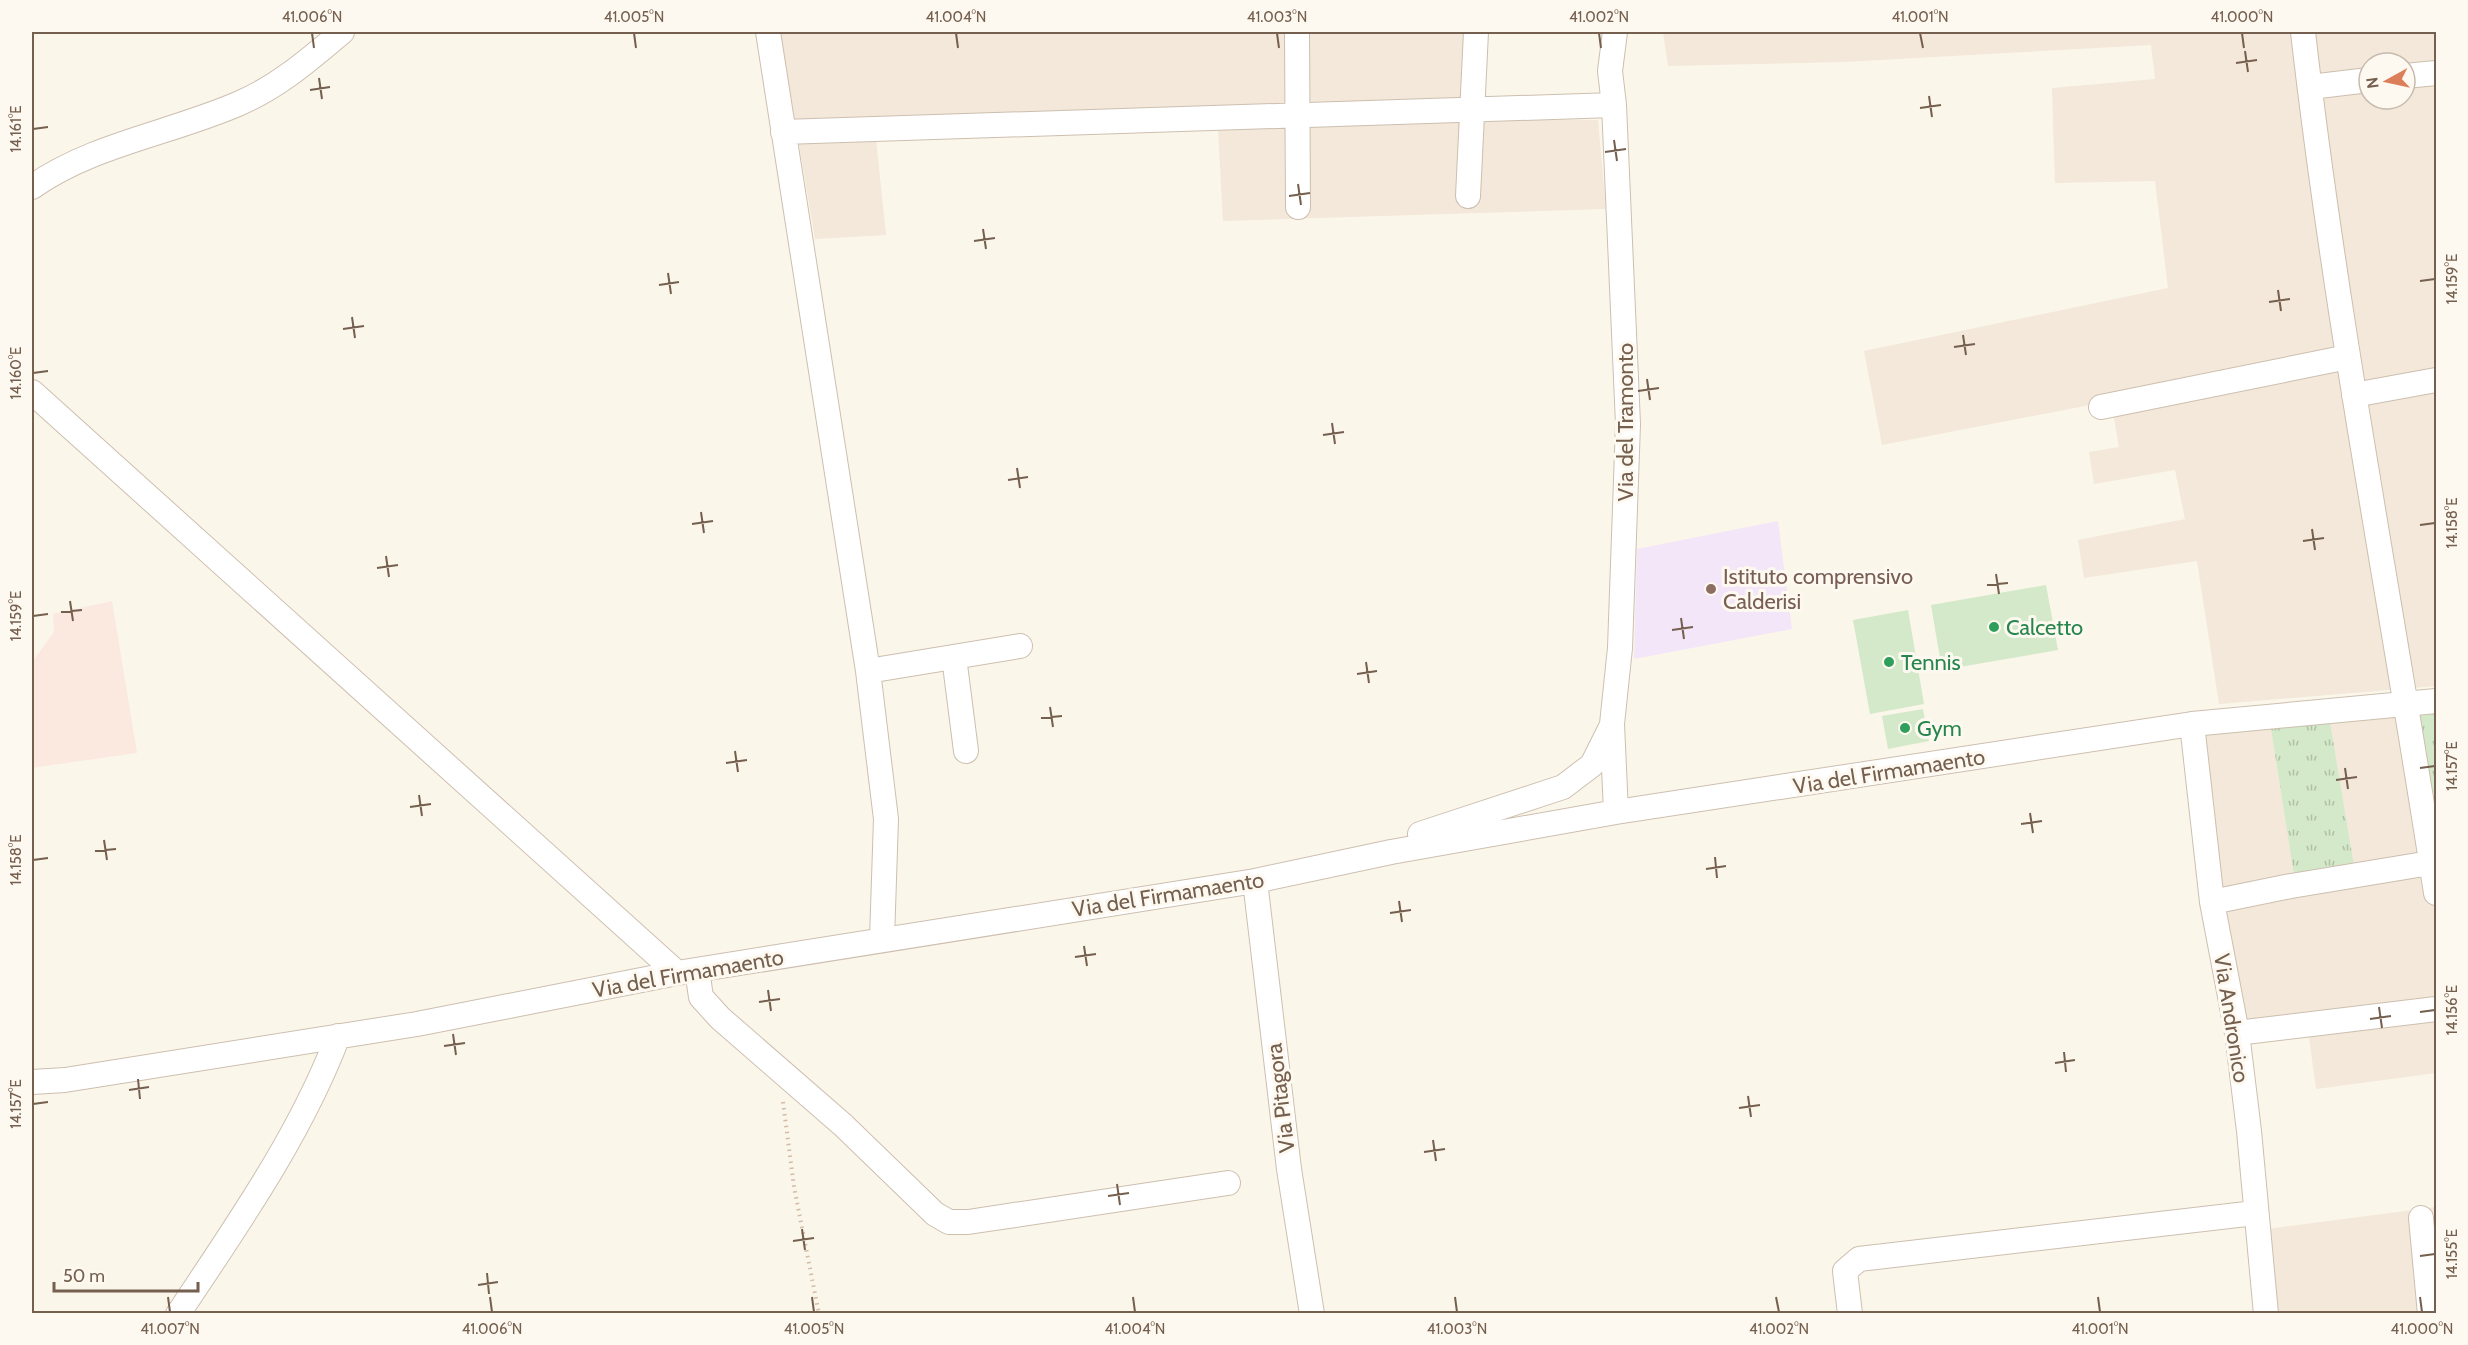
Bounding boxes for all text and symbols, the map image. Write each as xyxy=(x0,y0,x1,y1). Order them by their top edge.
text: 41.006°N xyxy=(282,8,342,26)
text: 41.005°N xyxy=(604,8,664,26)
text: 41.004°N xyxy=(926,8,986,26)
text: 41.003°N xyxy=(1247,8,1307,26)
text: 41.002°N xyxy=(1569,8,1629,26)
text: 41.001°N xyxy=(1891,8,1949,26)
text: 41.000°N xyxy=(2211,8,2273,26)
north arrow xyxy=(2357,51,2417,111)
text: N xyxy=(2362,76,2383,90)
text: 14.161°E xyxy=(7,105,25,153)
text: 14.159°E xyxy=(2443,254,2461,304)
street label: Via del Tramonto xyxy=(1612,343,1639,501)
text: 14.160°E xyxy=(7,347,25,399)
text: 14.158°E xyxy=(2443,497,2461,549)
place label: Istituto comprensivo Calderisi xyxy=(1723,563,1913,615)
marker: Istituto comprensivo Calderisi xyxy=(1704,582,1718,596)
text: 14.159°E xyxy=(7,591,25,641)
place label: Calcetto xyxy=(2006,614,2083,641)
marker: Calcetto xyxy=(1987,620,2001,634)
place label: Tennis xyxy=(1901,649,1961,676)
marker: Tennis xyxy=(1882,655,1896,669)
place label: Gym xyxy=(1917,715,1962,742)
marker: Gym xyxy=(1898,721,1912,735)
text: 14.157°E xyxy=(2443,741,2461,791)
street label: Via del Firmamaento xyxy=(1791,743,1987,800)
text: 14.158°E xyxy=(7,834,25,886)
street label: Via del Firmamaento xyxy=(1070,866,1266,923)
street label: Via del Firmamaento xyxy=(590,943,786,1004)
street label: Via Andronico xyxy=(2208,952,2255,1085)
text: 14.156°E xyxy=(2443,985,2461,1035)
street label: Via Pitagora xyxy=(1260,1041,1301,1154)
text: 14.157°E xyxy=(7,1079,25,1129)
text: 14.155°E xyxy=(2443,1229,2461,1279)
scale bar xyxy=(54,1255,198,1293)
text: 50 m xyxy=(63,1265,105,1287)
text: 41.007°N xyxy=(140,1320,200,1338)
text: 41.006°N xyxy=(462,1320,522,1338)
text: 41.005°N xyxy=(784,1320,844,1338)
text: 41.004°N xyxy=(1105,1320,1165,1338)
text: 41.003°N xyxy=(1427,1320,1487,1338)
text: 41.002°N xyxy=(1749,1320,1809,1338)
text: 41.001°N xyxy=(2071,1320,2129,1338)
text: 41.000°N xyxy=(2391,1320,2453,1338)

